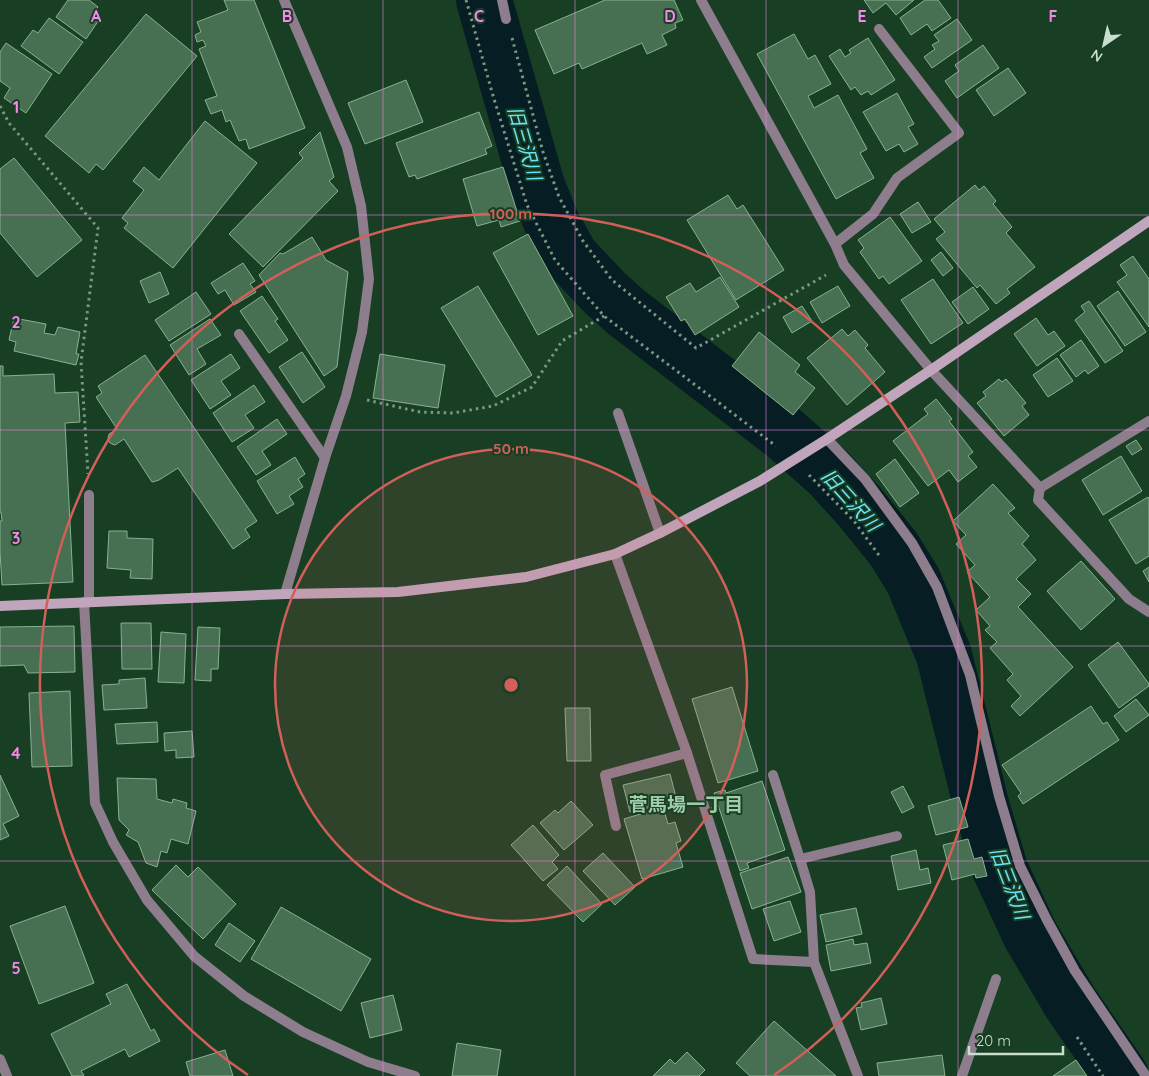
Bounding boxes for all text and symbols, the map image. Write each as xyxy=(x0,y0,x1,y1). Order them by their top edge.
text: A xyxy=(91,6,102,26)
text: B xyxy=(282,6,292,26)
text: C xyxy=(474,6,484,26)
text: D xyxy=(664,6,676,26)
text: E xyxy=(857,6,867,26)
text: F xyxy=(1049,6,1058,26)
north arrow xyxy=(1079,20,1129,70)
text: N xyxy=(1087,45,1106,66)
text: 1 xyxy=(13,97,19,117)
water label: 旧三沢川 xyxy=(503,103,548,185)
text: 100 m xyxy=(490,204,532,223)
text: 2 xyxy=(11,312,21,332)
text: 50 m xyxy=(493,439,529,458)
water label: 旧三沢川 xyxy=(817,464,887,538)
text: 3 xyxy=(12,528,20,548)
centre of rings xyxy=(502,676,520,694)
text: 4 xyxy=(11,743,21,763)
district label: 菅馬場一丁目 xyxy=(629,792,743,816)
water label: 旧三沢川 xyxy=(985,843,1036,925)
text: 5 xyxy=(11,958,21,978)
scale bar xyxy=(969,1024,1063,1056)
text: 20 m xyxy=(976,1031,1011,1050)

